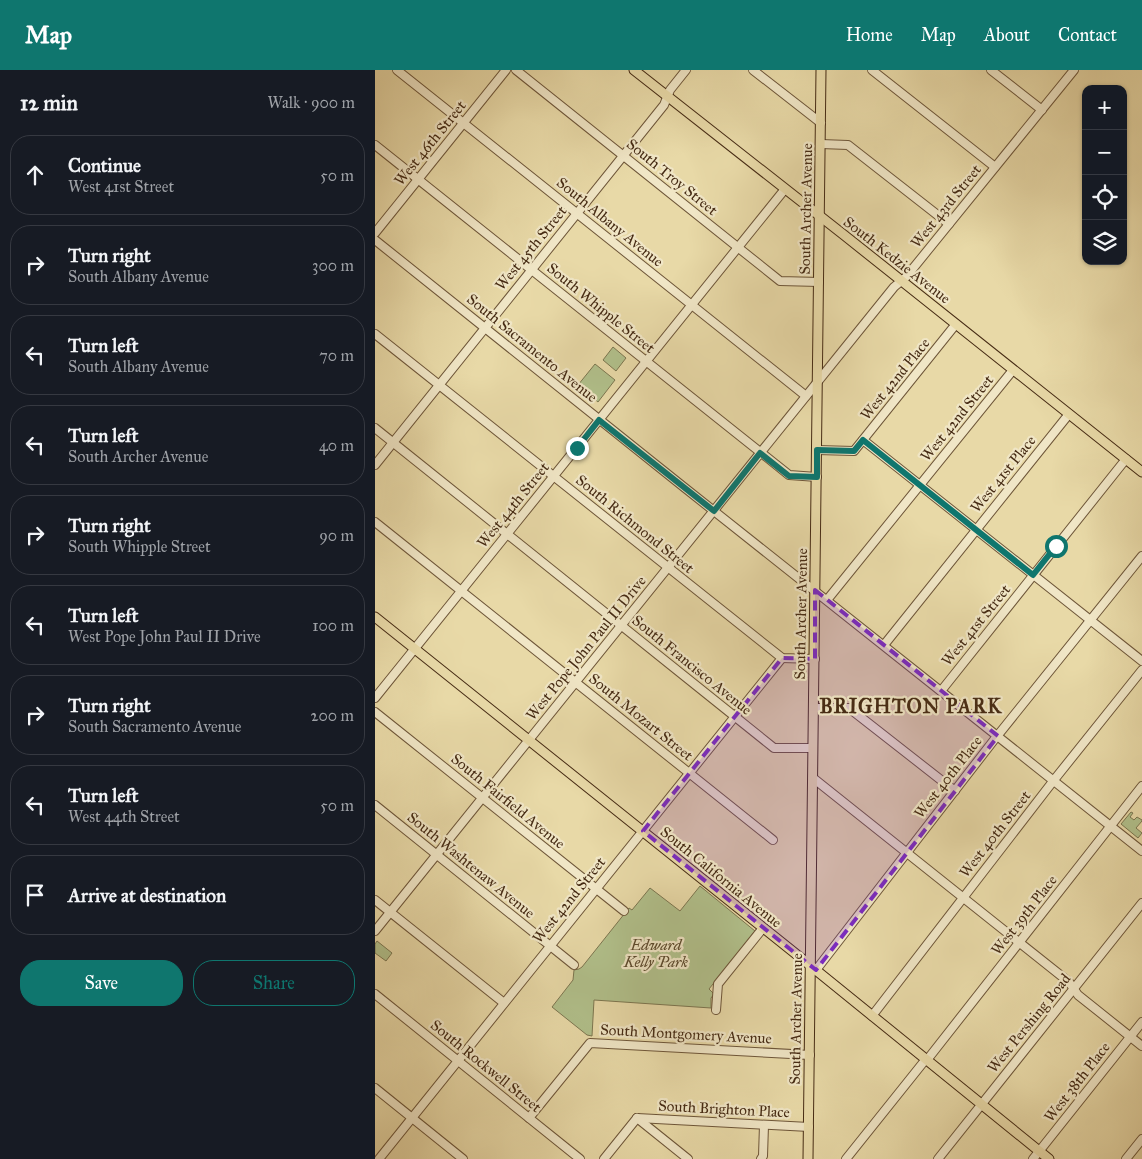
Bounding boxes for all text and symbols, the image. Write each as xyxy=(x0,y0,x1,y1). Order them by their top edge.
text: Map xyxy=(25,20,72,50)
text: Home xyxy=(846,24,893,46)
text: Map xyxy=(921,24,956,46)
text: About xyxy=(984,24,1030,46)
text: Contact xyxy=(1058,24,1117,46)
map controls xyxy=(1082,85,1127,265)
button: + xyxy=(1082,85,1127,130)
text: 12 min xyxy=(20,90,78,116)
text: Walk · 900 m xyxy=(268,93,355,112)
street label: West 46th Street xyxy=(390,96,470,189)
button: − xyxy=(1082,130,1127,175)
street label: South Troy Street xyxy=(623,135,722,220)
street label: South Archer Avenue xyxy=(796,143,816,275)
text: Continue xyxy=(68,154,141,177)
street label: West 43rd Street xyxy=(907,160,985,251)
icon: ahead xyxy=(21,161,49,189)
text: 50 m xyxy=(320,166,354,185)
street label: South Albany Avenue xyxy=(553,173,667,271)
button: locate xyxy=(1082,175,1127,220)
text: West 41st Street xyxy=(68,177,174,196)
street label: West 45th Street xyxy=(491,202,571,294)
street label: South Kedzie Avenue xyxy=(840,213,954,307)
button: layers xyxy=(1082,220,1127,265)
text: Turn right xyxy=(68,244,151,267)
icon: right xyxy=(21,251,49,279)
text: 300 m xyxy=(312,256,354,275)
street label: South Whipple Street xyxy=(543,259,659,357)
text: South Albany Avenue xyxy=(68,267,209,286)
street label: South Sacramento Avenue xyxy=(463,290,601,406)
text: Turn left xyxy=(68,334,138,357)
street label: West 42nd Place xyxy=(857,334,933,424)
icon: left xyxy=(21,341,49,369)
text: 70 m xyxy=(319,346,354,365)
text: South Albany Avenue xyxy=(68,357,209,376)
street label: West 42nd Street xyxy=(917,371,998,465)
text: Turn left xyxy=(68,424,138,447)
icon: left xyxy=(21,431,49,459)
street label: West 41st Place xyxy=(967,432,1039,516)
text: 40 m xyxy=(319,436,354,455)
route end xyxy=(566,437,589,460)
text: South Archer Avenue xyxy=(68,447,208,466)
street label: West 44th Street xyxy=(473,458,553,551)
street label: South Richmond Street xyxy=(572,471,698,578)
text: Turn right xyxy=(68,514,151,537)
icon: right xyxy=(21,521,49,549)
text: 90 m xyxy=(319,526,354,545)
route start xyxy=(1045,535,1068,558)
text: South Whipple Street xyxy=(68,537,211,556)
street label: South Archer Avenue xyxy=(791,548,811,680)
street label: West Pope John Paul II Drive xyxy=(522,572,651,724)
street label: West 41st Street xyxy=(938,580,1015,669)
text: Turn left xyxy=(68,604,138,627)
icon: left xyxy=(21,611,49,639)
street label: South Francisco Avenue xyxy=(628,611,756,719)
text: 100 m xyxy=(312,616,354,635)
text: West Pope John Paul II Drive xyxy=(68,627,261,646)
street label: South Mozart Street xyxy=(585,669,697,765)
text: Turn right xyxy=(68,694,151,717)
district label: BRIGHTON PARK xyxy=(819,694,1003,718)
icon: right xyxy=(21,701,49,729)
text: 200 m xyxy=(311,706,354,725)
text: South Sacramento Avenue xyxy=(68,717,241,736)
street label: West 40th Place xyxy=(910,732,986,822)
street label: South Fairfield Avenue xyxy=(447,749,569,853)
text: Turn left xyxy=(68,784,138,807)
street label: West 40th Street xyxy=(956,787,1035,881)
icon: left xyxy=(21,791,49,819)
text: 50 m xyxy=(320,796,354,815)
text: West 44th Street xyxy=(68,807,180,826)
street label: South Washtenaw Avenue xyxy=(404,808,538,922)
street label: South California Avenue xyxy=(657,823,785,931)
street label: West 42nd Street xyxy=(529,853,610,947)
street label: West 39th Place xyxy=(987,871,1061,959)
icon: arrive xyxy=(21,881,49,909)
text: Arrive at destination xyxy=(68,884,226,907)
park label: Edward Kelly Park xyxy=(623,936,688,971)
street label: South Archer Avenue xyxy=(786,953,806,1085)
button: Save xyxy=(20,960,183,1006)
button: Share xyxy=(193,960,355,1006)
street label: West Pershing Road xyxy=(984,969,1075,1076)
street label: South Rockwell Street xyxy=(427,1016,545,1117)
street label: South Montgomery Avenue xyxy=(600,1021,772,1047)
street label: West 38th Place xyxy=(1040,1039,1114,1125)
street label: South Brighton Place xyxy=(658,1097,790,1121)

